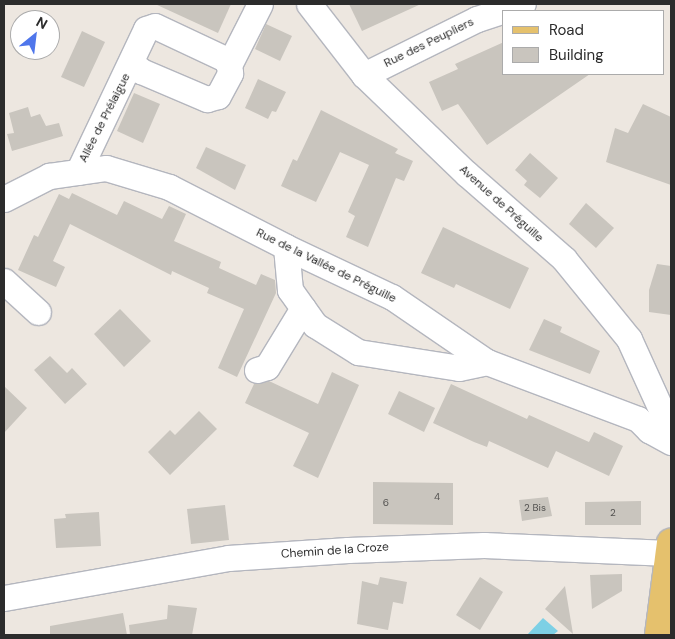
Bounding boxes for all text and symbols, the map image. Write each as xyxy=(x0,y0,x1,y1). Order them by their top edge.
north arrow xyxy=(10,10,60,60)
legend xyxy=(502,10,665,75)
text: N xyxy=(33,12,51,33)
street label: Rue des Peupliers xyxy=(382,15,476,71)
text: Road xyxy=(549,20,584,40)
text: Building xyxy=(549,45,604,65)
street label: Allée de Prélaigue xyxy=(76,71,134,165)
street label: Avenue de Préguille xyxy=(456,162,546,246)
street label: Rue de la Vallée de Préguille xyxy=(254,226,398,306)
house number: 4 xyxy=(434,491,440,503)
house number: 6 xyxy=(383,497,389,509)
house number: 2 Bis xyxy=(524,502,546,514)
house number: 2 xyxy=(610,507,616,519)
street label: Chemin de la Croze xyxy=(281,540,389,562)

